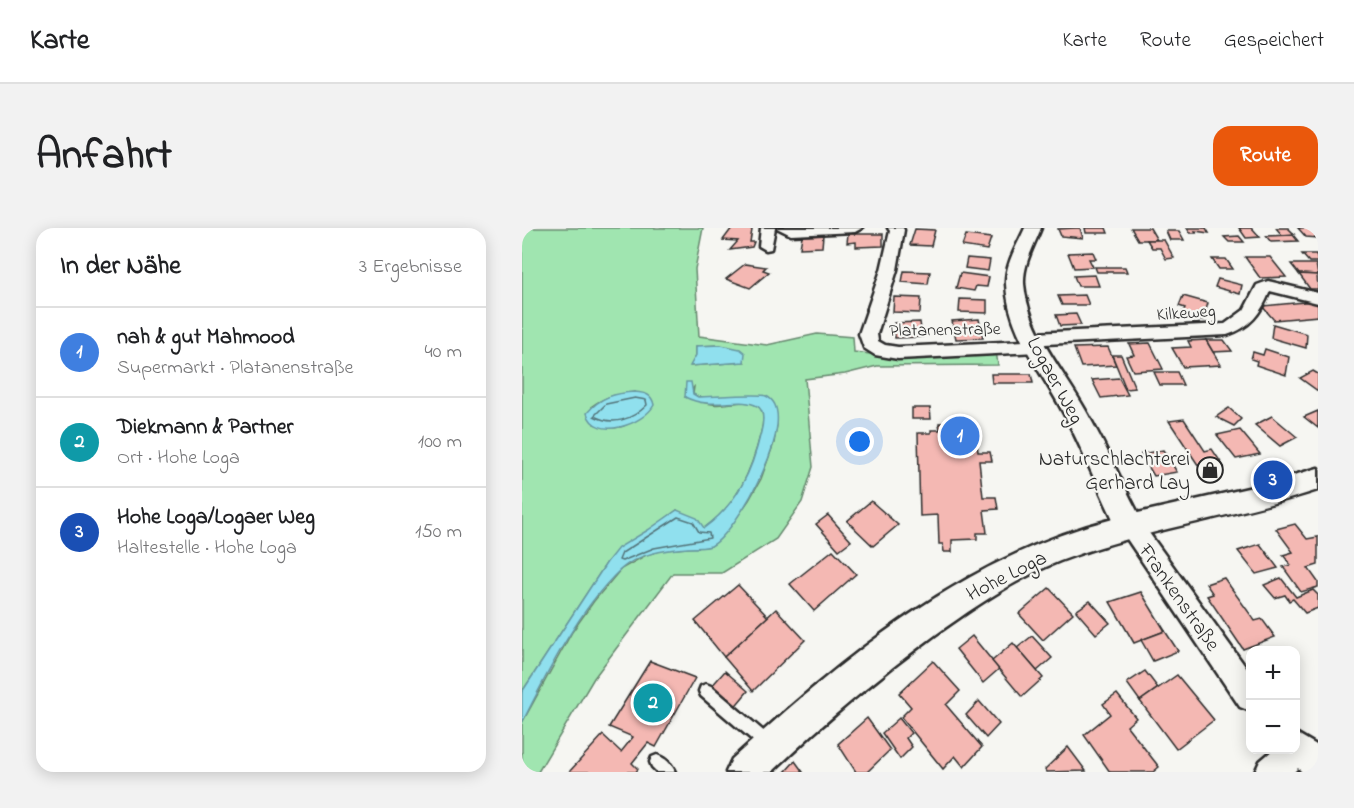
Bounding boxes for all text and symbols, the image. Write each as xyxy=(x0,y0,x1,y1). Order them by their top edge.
text: Karte xyxy=(30,21,89,62)
text: Karte xyxy=(1062,26,1107,56)
text: Route xyxy=(1140,26,1191,56)
text: Gespeichert xyxy=(1224,26,1324,56)
text: Anfahrt xyxy=(36,126,172,187)
button: Route xyxy=(1213,126,1318,186)
text: In der Nähe xyxy=(60,248,181,286)
text: 3 Ergebnisse xyxy=(359,253,462,282)
street label: Kilkeweg xyxy=(1156,299,1217,330)
street label: Platanenstraße xyxy=(889,317,1002,345)
text: nah & gut Mahmood xyxy=(117,322,295,354)
street label: Logaer Weg xyxy=(1016,332,1091,431)
text: 1 xyxy=(76,338,83,367)
text: 40 m xyxy=(425,338,462,367)
text: Supermarkt · Platanenstraße xyxy=(117,354,354,383)
text: Diekmann & Partner xyxy=(117,412,293,444)
pin: 1 xyxy=(940,414,980,458)
your location xyxy=(845,427,874,456)
text: 2 xyxy=(75,428,84,457)
text: 100 m xyxy=(418,428,462,457)
text: Ort · Hohe Loga xyxy=(117,444,240,473)
place label: Naturschlachterei Gerhard Lay xyxy=(1039,445,1190,501)
shop icon: Naturschlachterei Gerhard Lay xyxy=(1195,455,1225,485)
pin: 3 xyxy=(1254,458,1293,502)
text: Hohe Loga/Logaer Weg xyxy=(117,502,315,534)
text: 3 xyxy=(75,518,84,547)
text: 150 m xyxy=(415,518,462,547)
text: Haltestelle · Hohe Loga xyxy=(117,534,297,563)
street label: Frankenstraße xyxy=(1130,537,1227,658)
street label: Hohe Loga xyxy=(962,544,1053,612)
map controls xyxy=(1246,646,1300,754)
button: + xyxy=(1246,646,1300,700)
pin: 2 xyxy=(634,680,672,726)
button: − xyxy=(1246,700,1300,754)

